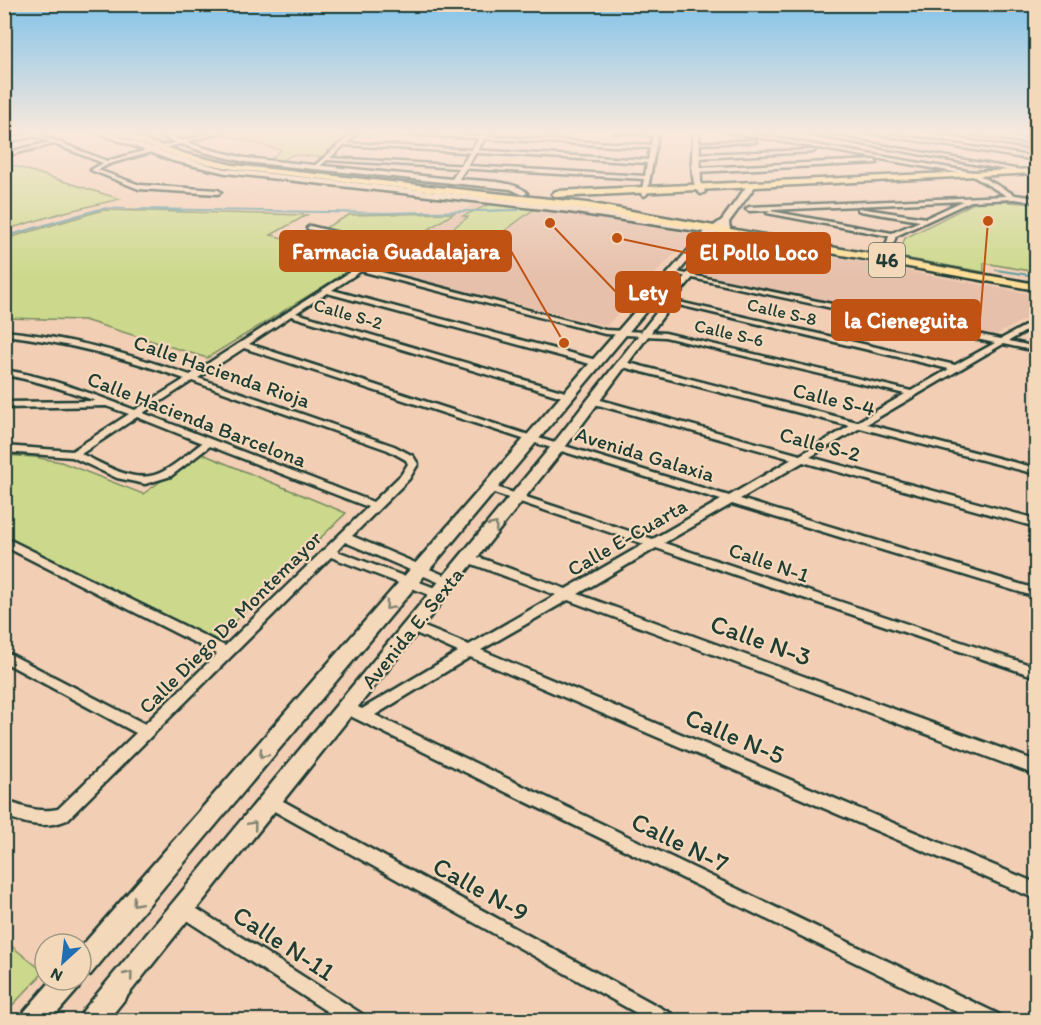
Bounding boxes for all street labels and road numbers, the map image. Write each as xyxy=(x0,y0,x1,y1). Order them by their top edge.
road number: 46 xyxy=(869,243,905,277)
street label: Calle S-8 xyxy=(745,293,819,331)
street label: Calle S-2 xyxy=(311,294,385,334)
street label: Calle S-6 xyxy=(692,314,766,352)
street label: Calle Hacienda Rioja xyxy=(130,329,314,413)
street label: Calle Hacienda Barcelona xyxy=(84,366,310,472)
street label: Calle S-4 xyxy=(790,377,878,421)
street label: Avenida Galaxia xyxy=(572,421,718,487)
street label: Calle S-2 xyxy=(777,421,863,467)
street label: Calle E-Cuarta xyxy=(563,493,691,581)
street label: Calle Diego De Montemayor xyxy=(133,525,327,719)
street label: Calle N-1 xyxy=(726,537,813,587)
street label: Avenida E. Sexta xyxy=(356,562,468,694)
street label: Calle N-3 xyxy=(706,607,816,673)
street label: Calle N-5 xyxy=(681,701,789,771)
street label: Calle N-7 xyxy=(626,805,734,879)
street label: Calle N-9 xyxy=(427,850,535,928)
street label: Calle N-11 xyxy=(227,898,341,988)

